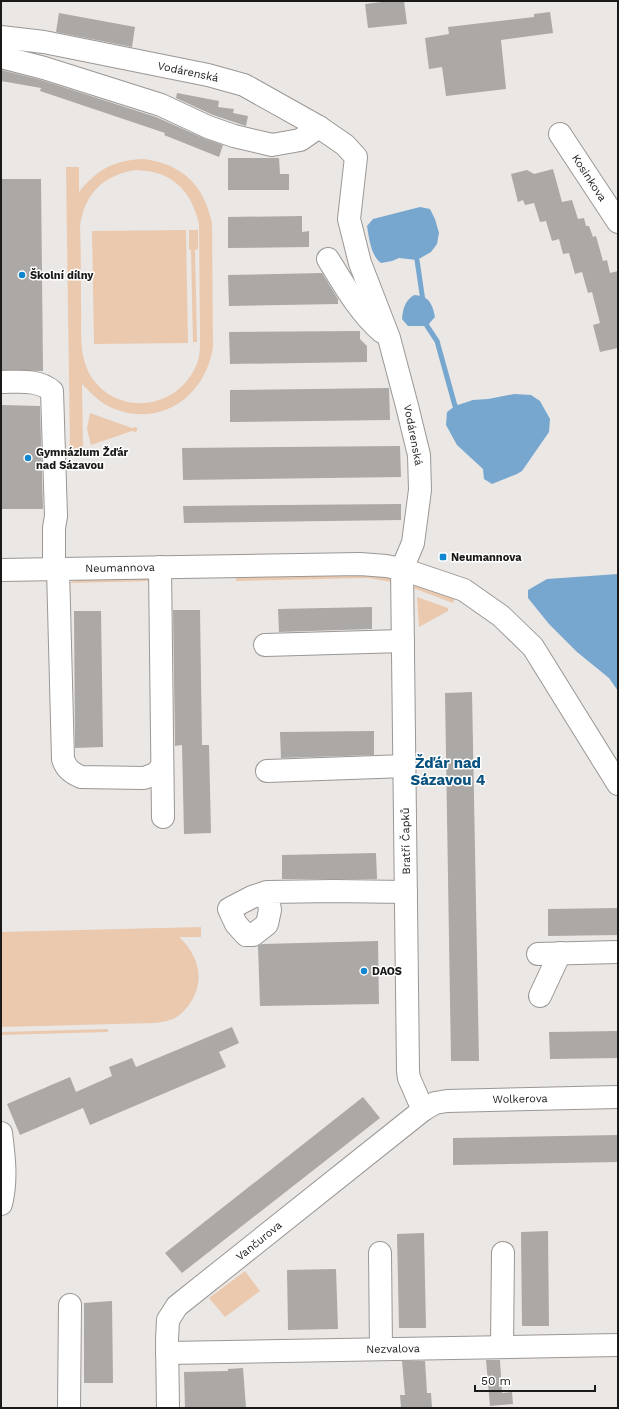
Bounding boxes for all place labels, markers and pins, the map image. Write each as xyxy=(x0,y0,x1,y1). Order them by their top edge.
place label: Školní dílny xyxy=(30,268,94,282)
marker: Školní dílny xyxy=(17,270,27,280)
place label: Gymnázium Žďár nad Sázavou xyxy=(36,446,129,472)
marker: Gymnázium Žďár nad Sázavou xyxy=(23,453,33,463)
place label: Neumannova xyxy=(451,551,522,564)
marker: Neumannova xyxy=(438,552,448,562)
place label: DAOS xyxy=(372,965,402,978)
marker: DAOS xyxy=(359,966,369,976)

